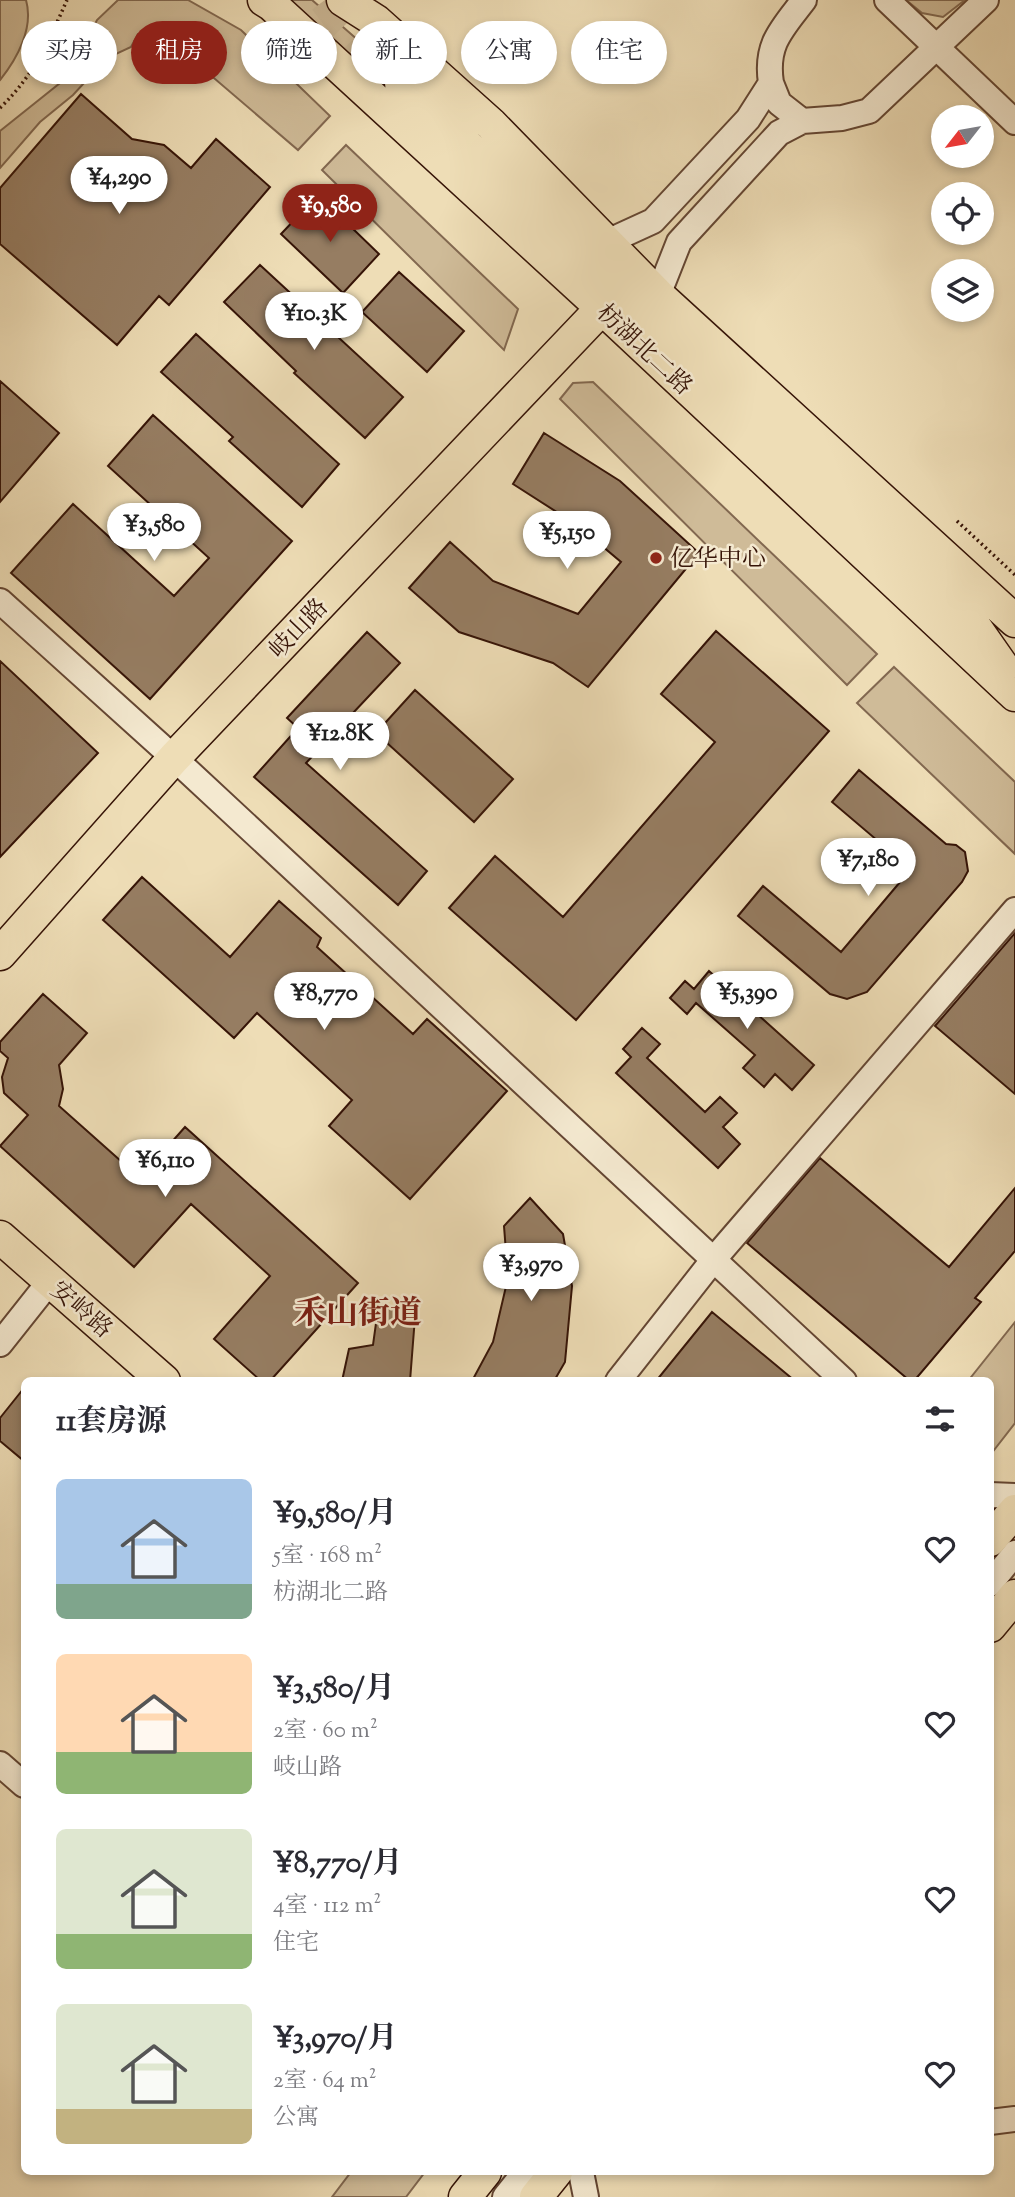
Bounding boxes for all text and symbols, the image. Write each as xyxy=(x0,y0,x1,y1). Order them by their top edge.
chip: 买房 xyxy=(21,21,117,84)
chip: 租房 xyxy=(131,21,227,84)
chip: 筛选 xyxy=(241,21,337,84)
chip: 新上 xyxy=(351,21,447,84)
chip: 公寓 xyxy=(461,21,557,84)
chip: 住宅 xyxy=(571,21,667,84)
north arrow xyxy=(931,105,994,168)
map controls xyxy=(931,105,994,322)
pin: ¥4,290 xyxy=(62,156,176,216)
text: ¥4,290 xyxy=(87,162,151,195)
button: locate xyxy=(931,182,994,245)
pin: ¥9,580 xyxy=(273,184,387,244)
text: ¥9,580 xyxy=(298,190,362,223)
button: layers xyxy=(931,259,994,322)
pin: ¥10.3K xyxy=(257,292,371,352)
street label: 枋湖北二路 xyxy=(588,297,699,404)
text: ¥10.3K xyxy=(281,298,347,331)
pin: ¥3,580 xyxy=(97,504,211,563)
text: ¥3,580 xyxy=(123,509,185,542)
pin: ¥5,150 xyxy=(510,512,624,571)
text: ¥5,150 xyxy=(539,517,595,550)
place label: 亿华中心 xyxy=(670,543,766,577)
marker: 亿华中心 xyxy=(648,550,664,566)
street label: 岐山路 xyxy=(262,592,337,667)
pin: ¥12.8K xyxy=(283,712,397,772)
text: ¥12.8K xyxy=(306,718,374,751)
pin: ¥7,180 xyxy=(811,838,925,898)
text: ¥7,180 xyxy=(837,844,899,877)
pin: ¥8,770 xyxy=(267,972,381,1032)
pin: ¥5,390 xyxy=(690,972,804,1031)
text: ¥5,390 xyxy=(717,977,777,1010)
text: ¥8,770 xyxy=(290,978,358,1011)
pin: ¥6,110 xyxy=(108,1140,222,1199)
text: ¥6,110 xyxy=(135,1145,195,1178)
pin: ¥3,970 xyxy=(474,1244,588,1303)
text: ¥3,970 xyxy=(499,1249,563,1282)
street label: 安岭路 xyxy=(42,1274,119,1347)
district label: 禾山街道 xyxy=(294,1292,422,1338)
icon: filters xyxy=(921,1400,959,1438)
text: 11套房源 xyxy=(56,1401,166,1444)
text: ¥9,580/月 xyxy=(273,1493,397,1536)
icon: home xyxy=(112,1507,196,1591)
icon: heart xyxy=(921,1530,959,1568)
text: 5室 · 168 m² xyxy=(273,1540,382,1573)
text: 枋湖北二路 xyxy=(273,1577,388,1610)
text: ¥3,580/月 xyxy=(273,1668,395,1711)
icon: home xyxy=(112,1682,196,1766)
icon: heart xyxy=(921,1705,959,1743)
text: 2室 · 60 m² xyxy=(273,1715,378,1748)
text: 岐山路 xyxy=(273,1752,342,1785)
text: ¥8,770/月 xyxy=(273,1843,402,1886)
icon: home xyxy=(112,1857,196,1941)
icon: heart xyxy=(921,1880,959,1918)
text: 4室 · 112 m² xyxy=(273,1890,381,1923)
text: 住宅 xyxy=(273,1927,319,1960)
text: ¥3,970/月 xyxy=(273,2018,397,2061)
icon: home xyxy=(112,2032,196,2116)
icon: heart xyxy=(921,2055,959,2093)
text: 2室 · 64 m² xyxy=(273,2065,377,2098)
text: 公寓 xyxy=(273,2102,319,2135)

